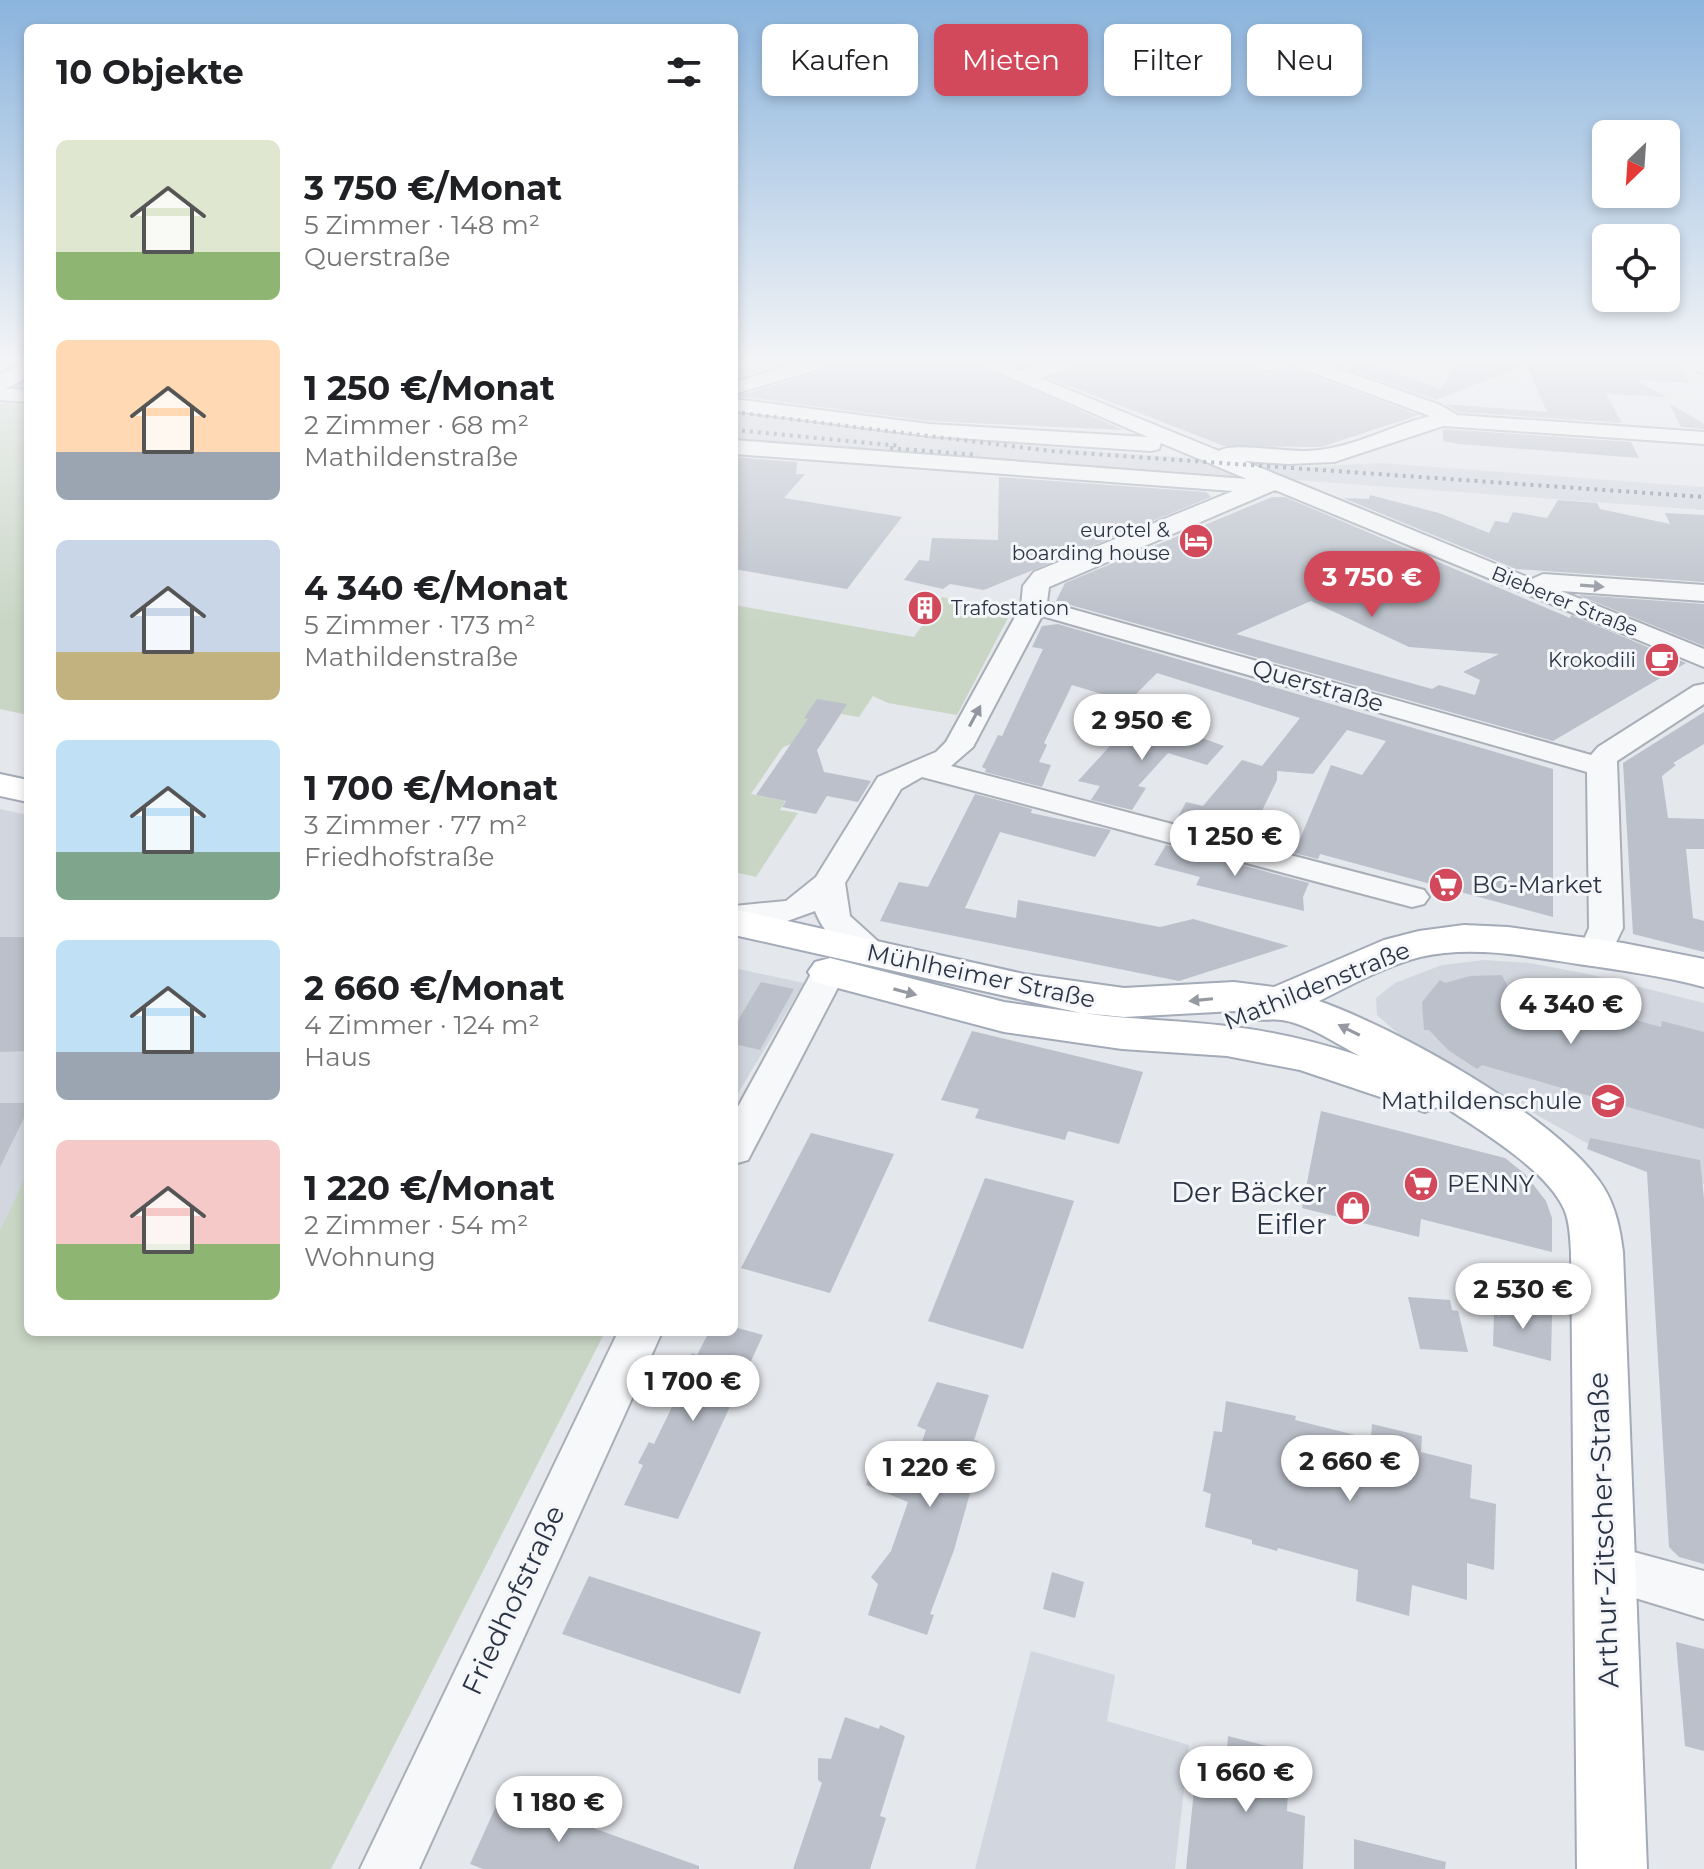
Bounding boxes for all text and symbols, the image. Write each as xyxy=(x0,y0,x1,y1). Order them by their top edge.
chip: Kaufen xyxy=(762,24,918,96)
chip: Mieten xyxy=(934,24,1088,96)
chip: Filter xyxy=(1104,24,1231,96)
chip: Neu xyxy=(1247,24,1362,96)
icon: filters xyxy=(662,50,706,94)
text: 10 Objekte xyxy=(56,51,244,93)
north arrow xyxy=(1592,120,1680,208)
map controls xyxy=(1592,120,1680,312)
text: 3 750 €/Monat xyxy=(304,167,562,209)
icon: home xyxy=(120,172,216,268)
text: 5 Zimmer · 148 m² xyxy=(304,209,540,241)
button: locate xyxy=(1592,224,1680,312)
text: Querstraße xyxy=(304,241,450,273)
text: 1 250 €/Monat xyxy=(304,367,555,409)
icon: home xyxy=(120,372,216,468)
text: 2 Zimmer · 68 m² xyxy=(304,409,529,441)
text: Mathildenstraße xyxy=(304,441,518,473)
place label: eurotel & boarding house xyxy=(1012,518,1171,565)
hotel icon: eurotel & boarding house xyxy=(1177,522,1215,560)
pin: 3 750 € xyxy=(1298,551,1446,619)
text: 3 750 € xyxy=(1322,561,1422,593)
street label: Bieberer Straße xyxy=(1488,561,1642,641)
text: 4 340 €/Monat xyxy=(304,567,568,609)
icon: home xyxy=(120,572,216,668)
one-way arrow xyxy=(1580,580,1605,593)
building icon: Trafostation xyxy=(906,589,944,627)
place label: Trafostation xyxy=(951,596,1069,620)
text: 5 Zimmer · 173 m² xyxy=(304,609,536,641)
text: Mathildenstraße xyxy=(304,641,518,673)
cafe icon: Krokodili xyxy=(1643,641,1681,679)
place label: Krokodili xyxy=(1548,648,1636,672)
street label: Querstraße xyxy=(1249,653,1387,718)
pin: 2 950 € xyxy=(1068,694,1216,762)
text: 2 950 € xyxy=(1092,704,1192,736)
one-way arrow xyxy=(967,705,981,727)
text: 1 700 €/Monat xyxy=(304,767,558,809)
icon: home xyxy=(120,772,216,868)
text: 3 Zimmer · 77 m² xyxy=(304,809,527,841)
pin: 1 250 € xyxy=(1161,810,1309,878)
text: 1 250 € xyxy=(1188,820,1282,852)
text: Friedhofstraße xyxy=(304,841,494,873)
supermarket icon: BG-Market xyxy=(1427,866,1465,904)
place label: BG-Market xyxy=(1472,870,1603,899)
street label: Mathildenstraße xyxy=(1220,935,1414,1036)
street label: Mühlheimer Straße xyxy=(864,937,1098,1014)
text: 2 660 €/Monat xyxy=(304,967,565,1009)
icon: home xyxy=(120,972,216,1068)
pin: 4 340 € xyxy=(1497,978,1645,1046)
one-way arrow xyxy=(892,986,917,998)
text: 4 340 € xyxy=(1519,988,1623,1020)
one-way arrow xyxy=(1189,993,1214,1006)
text: 4 Zimmer · 124 m² xyxy=(304,1009,540,1041)
one-way arrow xyxy=(1338,1023,1361,1037)
text: Haus xyxy=(304,1041,371,1073)
school or university icon: Mathildenschule xyxy=(1589,1082,1627,1120)
place label: Mathildenschule xyxy=(1381,1086,1582,1115)
supermarket icon: PENNY xyxy=(1402,1165,1440,1203)
text: 1 220 €/Monat xyxy=(304,1167,555,1209)
place label: PENNY xyxy=(1447,1169,1535,1198)
icon: home xyxy=(120,1172,216,1268)
place label: Der Bäcker Eifler xyxy=(1171,1175,1327,1241)
shop icon: Der Bäcker Eifler xyxy=(1334,1189,1372,1227)
text: 2 Zimmer · 54 m² xyxy=(304,1209,528,1241)
text: Wohnung xyxy=(304,1241,436,1273)
pin: 2 530 € xyxy=(1449,1263,1597,1331)
text: 2 530 € xyxy=(1473,1273,1573,1305)
pin: 1 700 € xyxy=(619,1355,767,1423)
text: 1 700 € xyxy=(645,1365,741,1397)
street label: Arthur-Zitscher-Straße xyxy=(1580,1371,1626,1689)
pin: 2 660 € xyxy=(1276,1435,1424,1503)
pin: 1 220 € xyxy=(856,1441,1004,1509)
text: 2 660 € xyxy=(1299,1445,1401,1477)
text: 1 220 € xyxy=(883,1451,977,1483)
street label: Friedhofstraße xyxy=(454,1500,572,1700)
pin: 1 660 € xyxy=(1172,1746,1320,1814)
text: 1 660 € xyxy=(1198,1756,1294,1788)
pin: 1 180 € xyxy=(485,1776,633,1844)
text: 1 180 € xyxy=(513,1786,605,1818)

